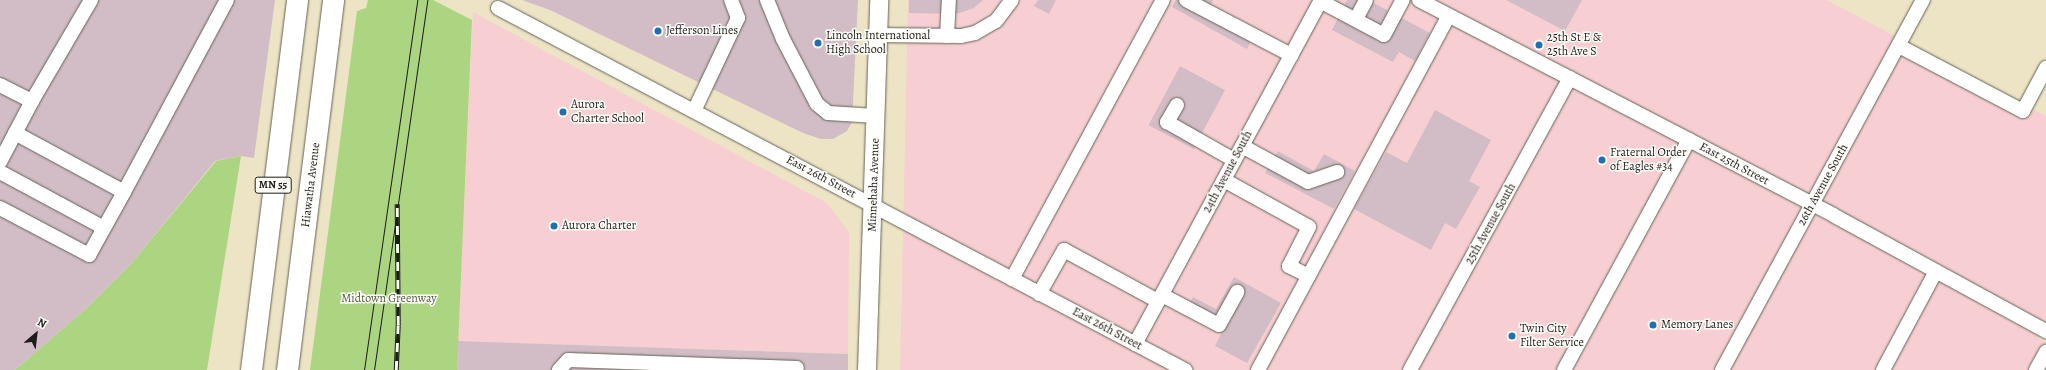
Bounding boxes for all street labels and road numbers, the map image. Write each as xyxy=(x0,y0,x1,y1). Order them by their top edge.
street label: 24th Avenue South xyxy=(1200,128,1256,216)
street label: Minnehaha Avenue xyxy=(865,138,883,232)
street label: East 25th Street xyxy=(1697,140,1771,188)
street label: Hiawatha Avenue xyxy=(299,142,323,228)
street label: 26th Avenue South xyxy=(1795,142,1851,228)
street label: East 26th Street xyxy=(784,153,858,201)
road number: MN 55 xyxy=(254,176,292,194)
street label: 25th Avenue South xyxy=(1463,181,1519,267)
street label: East 26th Street xyxy=(1070,305,1144,353)

